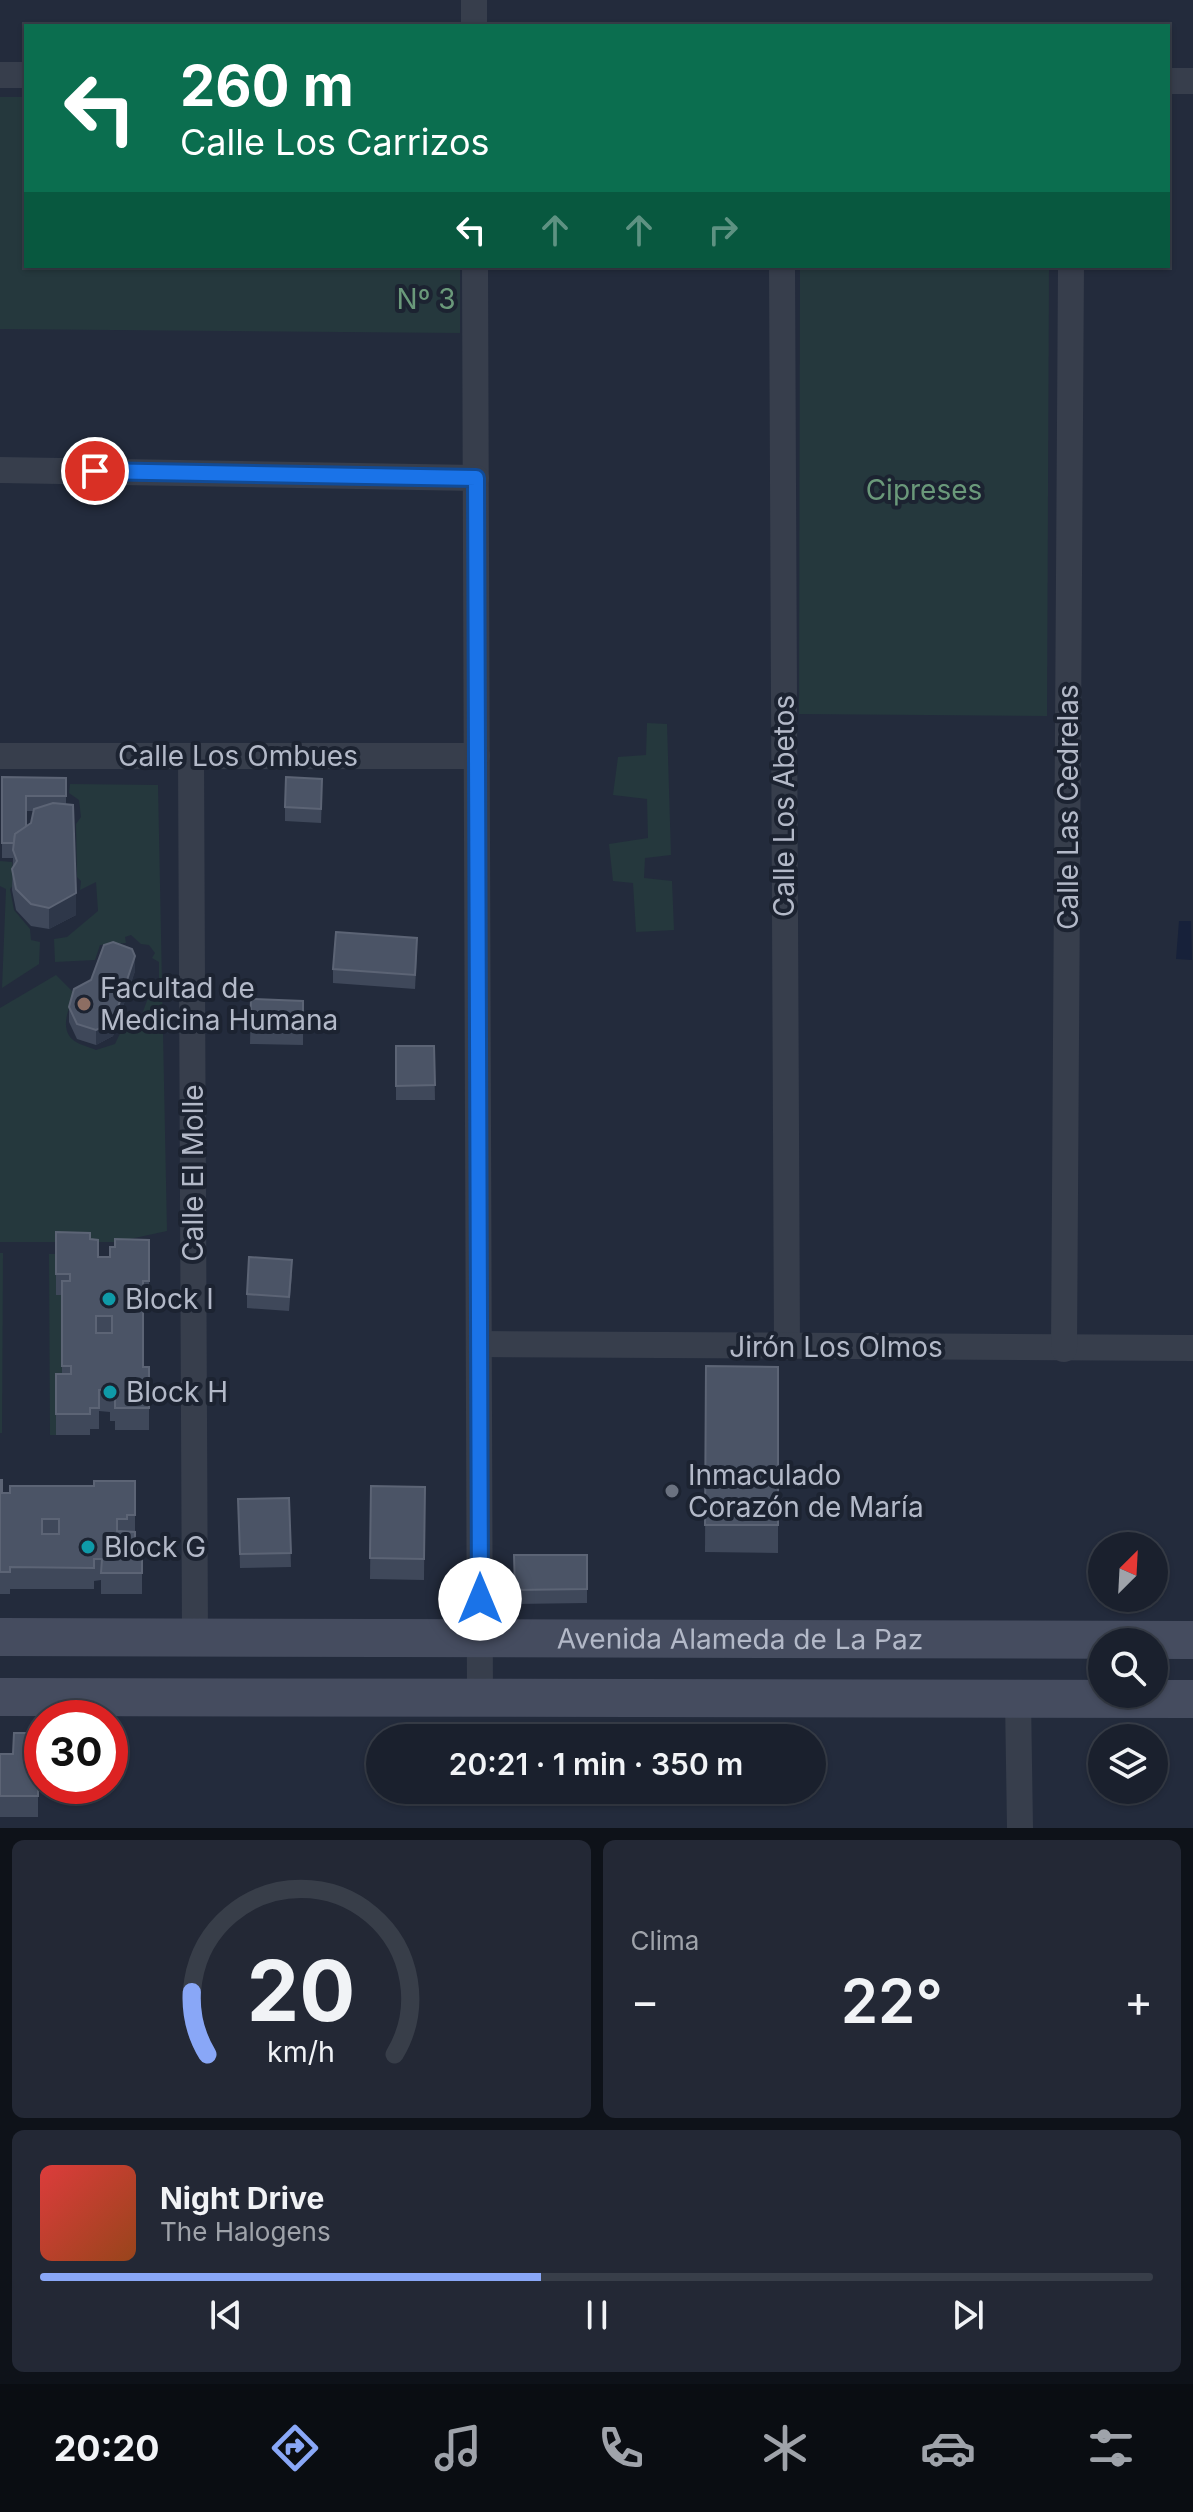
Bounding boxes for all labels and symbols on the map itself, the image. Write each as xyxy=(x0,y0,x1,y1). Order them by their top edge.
park label: Nº 3 xyxy=(397,282,455,316)
pin xyxy=(61,437,129,505)
park label: Cipreses xyxy=(866,473,982,507)
street label: Calle Las Cedrelas xyxy=(1051,684,1085,930)
street label: Calle Los Abetos xyxy=(767,695,801,917)
street label: Calle Los Ombues xyxy=(118,739,358,773)
place label: Facultad de Medicina Humana xyxy=(100,971,338,1037)
marker: Facultad de Medicina Humana xyxy=(75,995,93,1013)
street label: Calle El Molle xyxy=(176,1084,210,1262)
place label: Block I xyxy=(125,1282,214,1316)
marker: Block I xyxy=(100,1290,118,1308)
street label: Jirón Los Olmos xyxy=(729,1330,943,1364)
place label: Block H xyxy=(126,1375,228,1409)
marker: Block H xyxy=(101,1383,119,1401)
place label: Inmaculado Corazón de María xyxy=(688,1458,924,1524)
marker: Inmaculado Corazón de María xyxy=(663,1482,681,1500)
place label: Block G xyxy=(104,1530,206,1564)
north arrow xyxy=(1088,1532,1168,1612)
marker: Block G xyxy=(79,1538,97,1556)
position arrow xyxy=(438,1557,522,1641)
street label: Avenida Alameda de La Paz xyxy=(557,1621,923,1656)
speed limit sign: 30 xyxy=(24,1700,128,1804)

